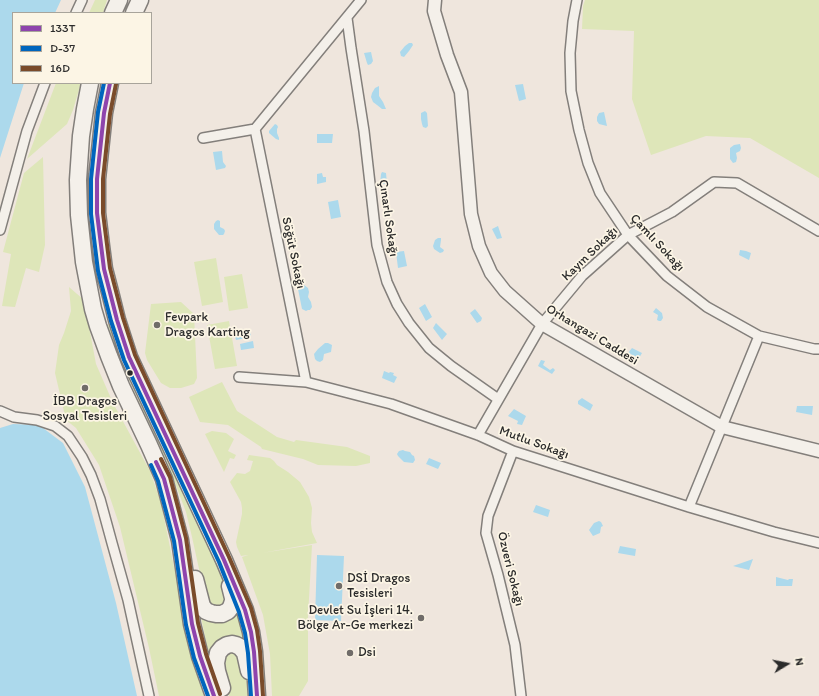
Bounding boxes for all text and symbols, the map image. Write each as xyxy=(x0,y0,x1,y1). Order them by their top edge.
legend xyxy=(12,12,152,84)
text: 133T xyxy=(50,21,75,35)
text: D-37 xyxy=(50,41,75,55)
text: 16D xyxy=(50,61,70,75)
street label: Çınarlı Sokağı xyxy=(375,178,401,258)
street label: Çamlı Sokağı xyxy=(626,211,688,275)
street label: Söğüt Sokağı xyxy=(278,216,308,290)
street label: Kayın Sokağı xyxy=(559,223,621,285)
street label: Orhangazi Caddesi xyxy=(543,301,641,369)
place label: Fevpark Dragos Karting xyxy=(165,310,250,341)
marker: Fevpark Dragos Karting xyxy=(152,320,162,330)
unlabelled marker xyxy=(125,368,135,378)
marker: İBB Dragos Sosyal Tesisleri xyxy=(80,383,90,393)
place label: İBB Dragos Sosyal Tesisleri xyxy=(43,394,127,425)
street label: Mutlu Sokağı xyxy=(497,423,571,463)
street label: Özveri Sokağı xyxy=(493,530,527,608)
place label: DSİ Dragos Tesisleri xyxy=(347,571,410,602)
marker: DSİ Dragos Tesisleri xyxy=(334,581,344,591)
place label: Devlet Su İşleri 14. Bölge Ar-Ge merkezi xyxy=(297,603,413,634)
marker: Devlet Su İşleri 14. Bölge Ar-Ge merkezi xyxy=(416,613,426,623)
north arrow xyxy=(767,644,807,684)
place label: Dsi xyxy=(358,645,376,661)
marker: Dsi xyxy=(345,648,355,658)
text: N xyxy=(792,657,806,667)

